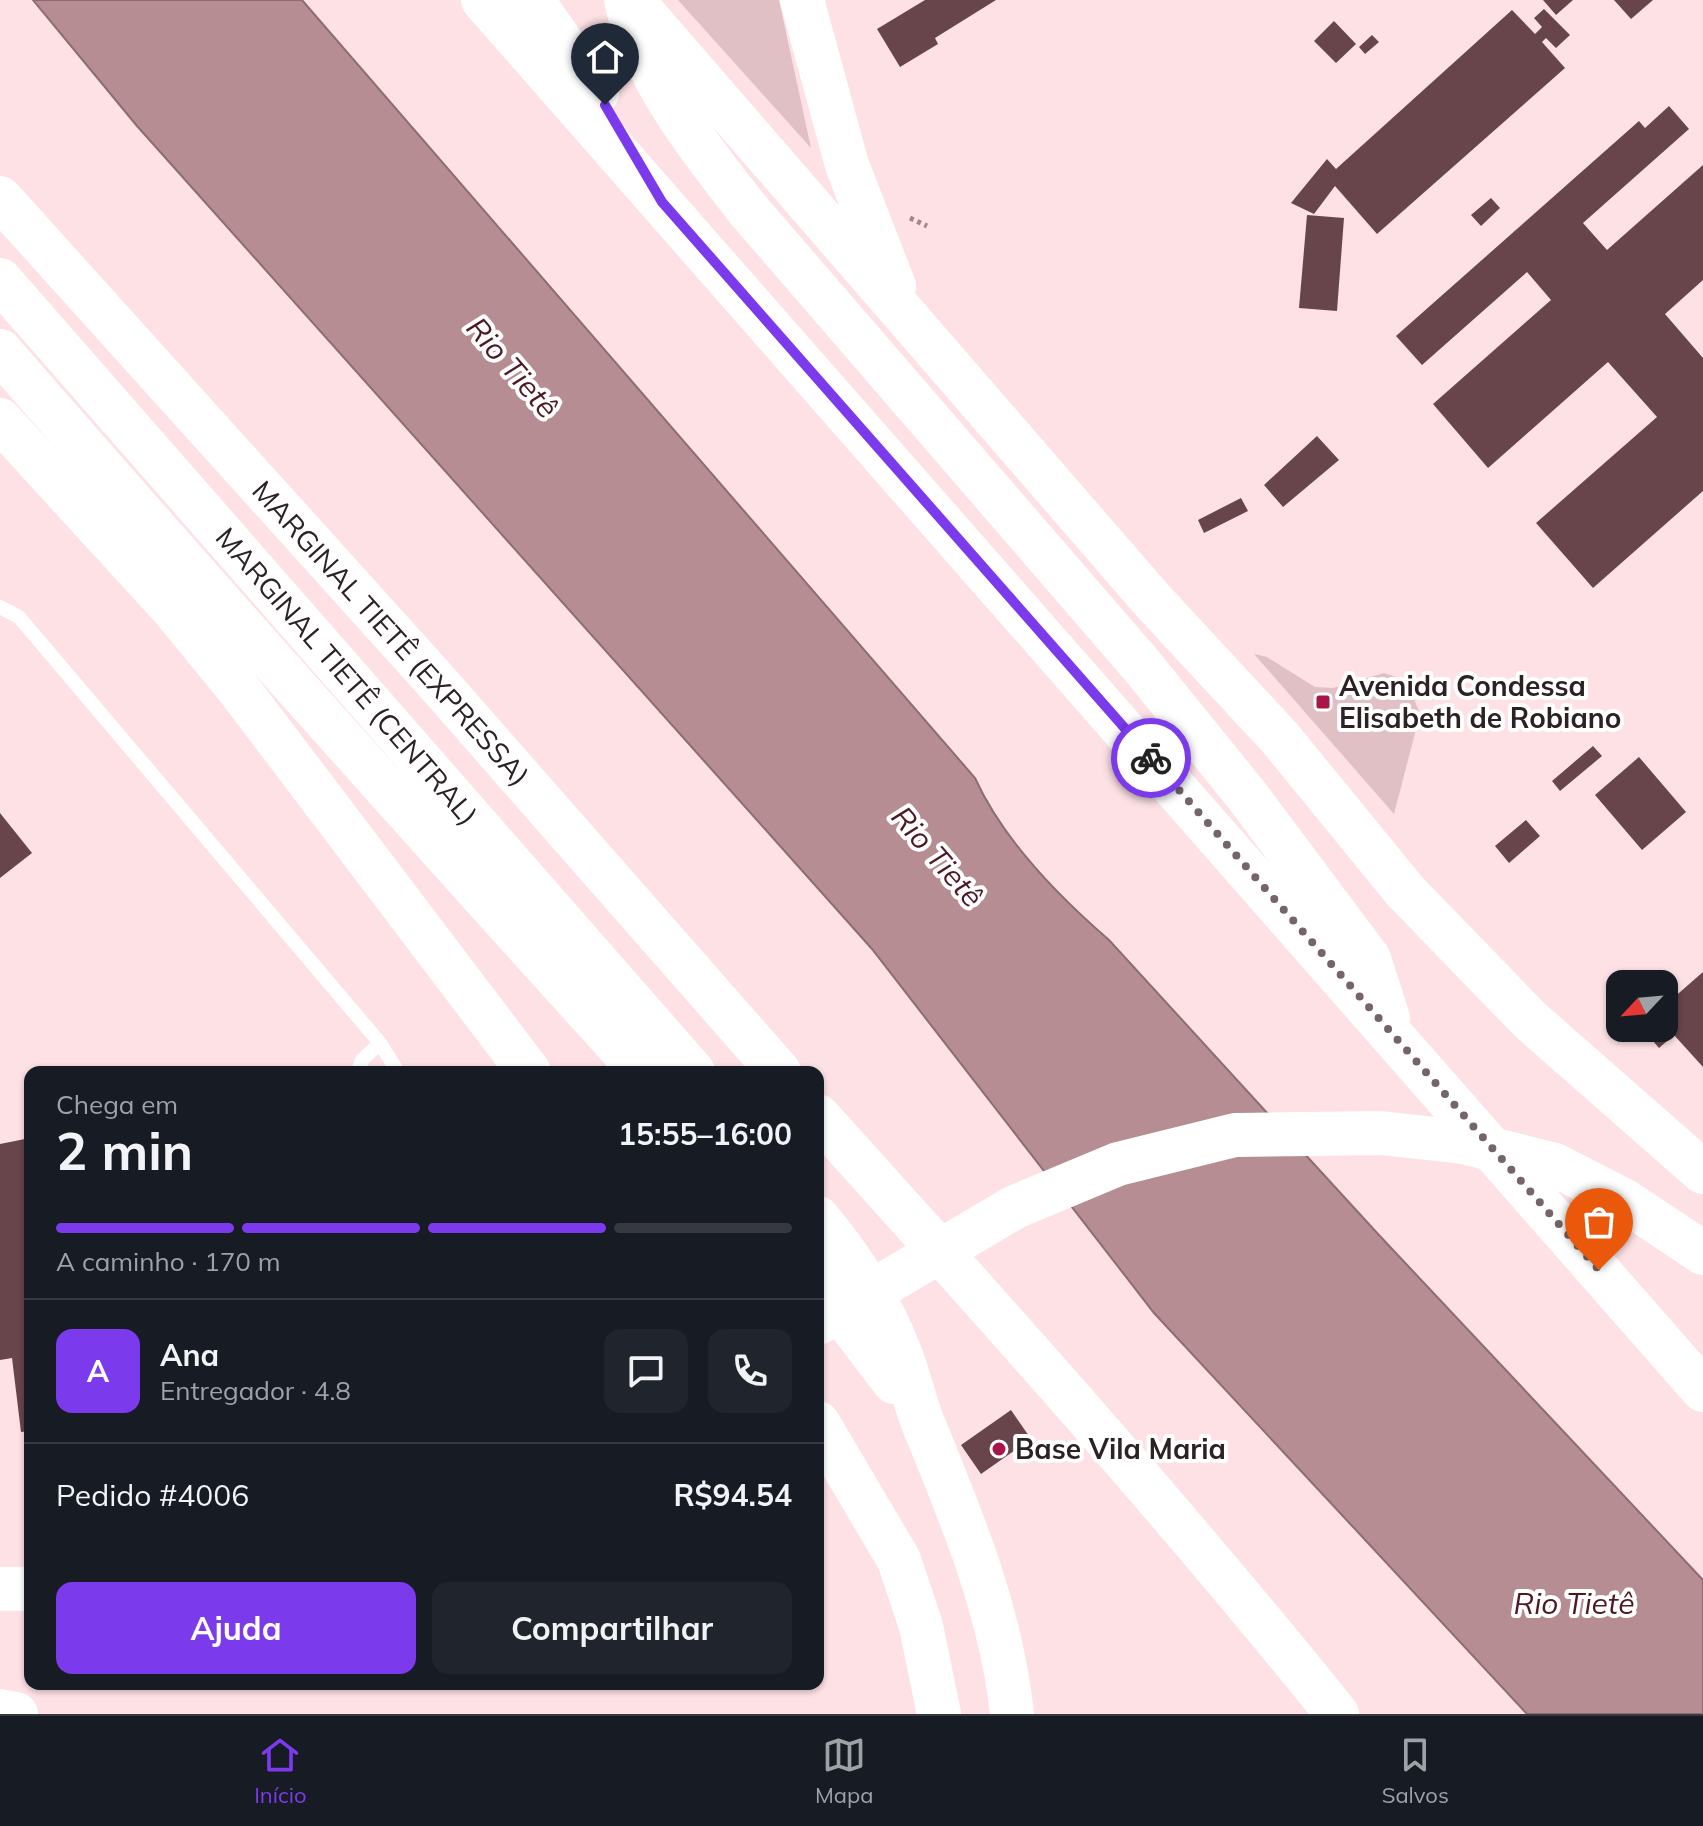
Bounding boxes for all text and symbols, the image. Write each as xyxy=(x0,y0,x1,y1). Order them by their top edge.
pin xyxy=(571,23,639,105)
icon: home xyxy=(583,35,627,79)
water label: Rio Tietê xyxy=(459,309,567,426)
street label: MARGINAL TIETÊ (EXPRESSA) xyxy=(245,473,538,792)
street label: MARGINAL TIETÊ (CENTRAL) xyxy=(209,520,486,831)
place label: Avenida Condessa Elisabeth de Robiano xyxy=(1339,668,1621,735)
marker: Avenida Condessa Elisabeth de Robiano xyxy=(1314,693,1332,711)
courier xyxy=(1111,718,1191,798)
icon: bike xyxy=(1129,736,1173,780)
water label: Rio Tietê xyxy=(884,798,992,915)
north arrow xyxy=(1606,970,1678,1042)
map controls xyxy=(1606,970,1678,1042)
text: Chega em xyxy=(56,1088,178,1121)
text: 15:55–16:00 xyxy=(618,1115,792,1153)
text: 2 min xyxy=(56,1118,193,1183)
pin xyxy=(1565,1188,1633,1270)
icon: bag xyxy=(1577,1200,1621,1244)
text: A caminho · 170 m xyxy=(56,1245,281,1278)
button: chat xyxy=(604,1329,688,1413)
button: phone xyxy=(708,1329,792,1413)
text: Ana xyxy=(160,1336,219,1374)
text: A xyxy=(87,1352,109,1390)
text: Entregador · 4.8 xyxy=(160,1374,351,1407)
place label: Base Vila Maria xyxy=(1015,1431,1226,1466)
marker: Base Vila Maria xyxy=(990,1440,1008,1458)
text: Pedido #4006 xyxy=(56,1476,249,1514)
text: R$94.54 xyxy=(674,1476,792,1514)
button: Ajuda xyxy=(56,1582,416,1674)
button: Compartilhar xyxy=(432,1582,792,1674)
water label: Rio Tietê xyxy=(1513,1584,1635,1622)
tab: Início xyxy=(254,1733,307,1809)
tab: Mapa xyxy=(815,1733,873,1809)
tab: Salvos xyxy=(1382,1733,1449,1809)

